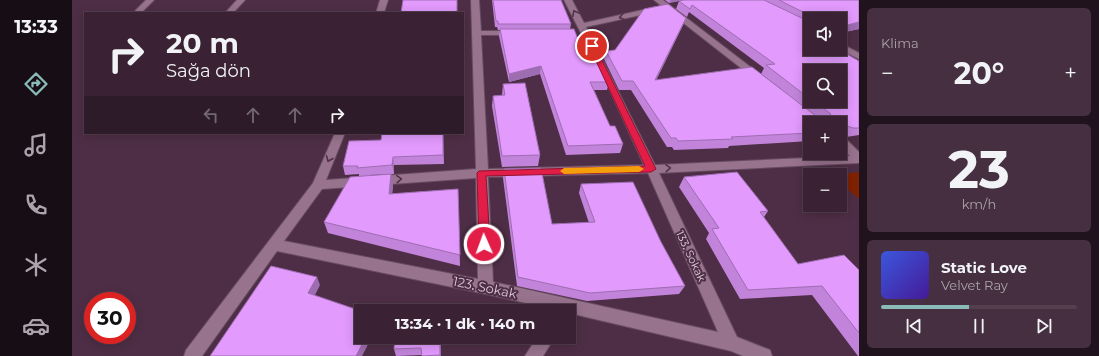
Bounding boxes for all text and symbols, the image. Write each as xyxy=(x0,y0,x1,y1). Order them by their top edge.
one-way arrow xyxy=(572,10,579,17)
one-way arrow xyxy=(619,12,625,20)
map controls xyxy=(803,12,847,212)
button: sound xyxy=(803,12,847,56)
text: 13:33 xyxy=(14,16,58,38)
text: 20 m xyxy=(166,26,239,60)
icon: right xyxy=(100,28,152,80)
pin xyxy=(575,29,609,63)
icon: arrive xyxy=(581,35,603,57)
text: Klima xyxy=(881,35,919,51)
text: 20° xyxy=(954,55,1004,92)
text: Sağa dön xyxy=(166,60,251,82)
text: − xyxy=(881,60,894,87)
text: + xyxy=(1064,60,1077,87)
button: search xyxy=(803,64,847,108)
icon: directions xyxy=(22,70,50,98)
icon: left xyxy=(200,104,222,126)
icon: ahead xyxy=(242,104,264,126)
icon: ahead xyxy=(284,104,306,126)
icon: right xyxy=(326,104,348,126)
button: + xyxy=(803,116,847,160)
icon: music xyxy=(22,131,50,159)
text: 23 xyxy=(948,138,1010,201)
one-way arrow xyxy=(326,155,334,163)
one-way arrow xyxy=(665,163,671,172)
button: − xyxy=(803,168,847,212)
one-way arrow xyxy=(396,175,402,184)
icon: phone xyxy=(22,191,50,219)
text: km/h xyxy=(962,196,996,212)
position arrow xyxy=(463,223,505,265)
street label: 133. Sokak xyxy=(673,228,709,284)
icon: climate xyxy=(22,251,50,279)
text: Static Love xyxy=(941,258,1027,277)
street label: 123. Sokak xyxy=(452,272,519,302)
text: Velvet Ray xyxy=(941,277,1008,293)
speed limit sign: 30 xyxy=(84,292,136,344)
icon: car xyxy=(22,312,50,340)
text: 13:34 · 1 dk · 140 m xyxy=(395,314,535,333)
icon: previous xyxy=(903,315,925,337)
icon: pause xyxy=(968,315,990,337)
icon: next xyxy=(1033,315,1055,337)

